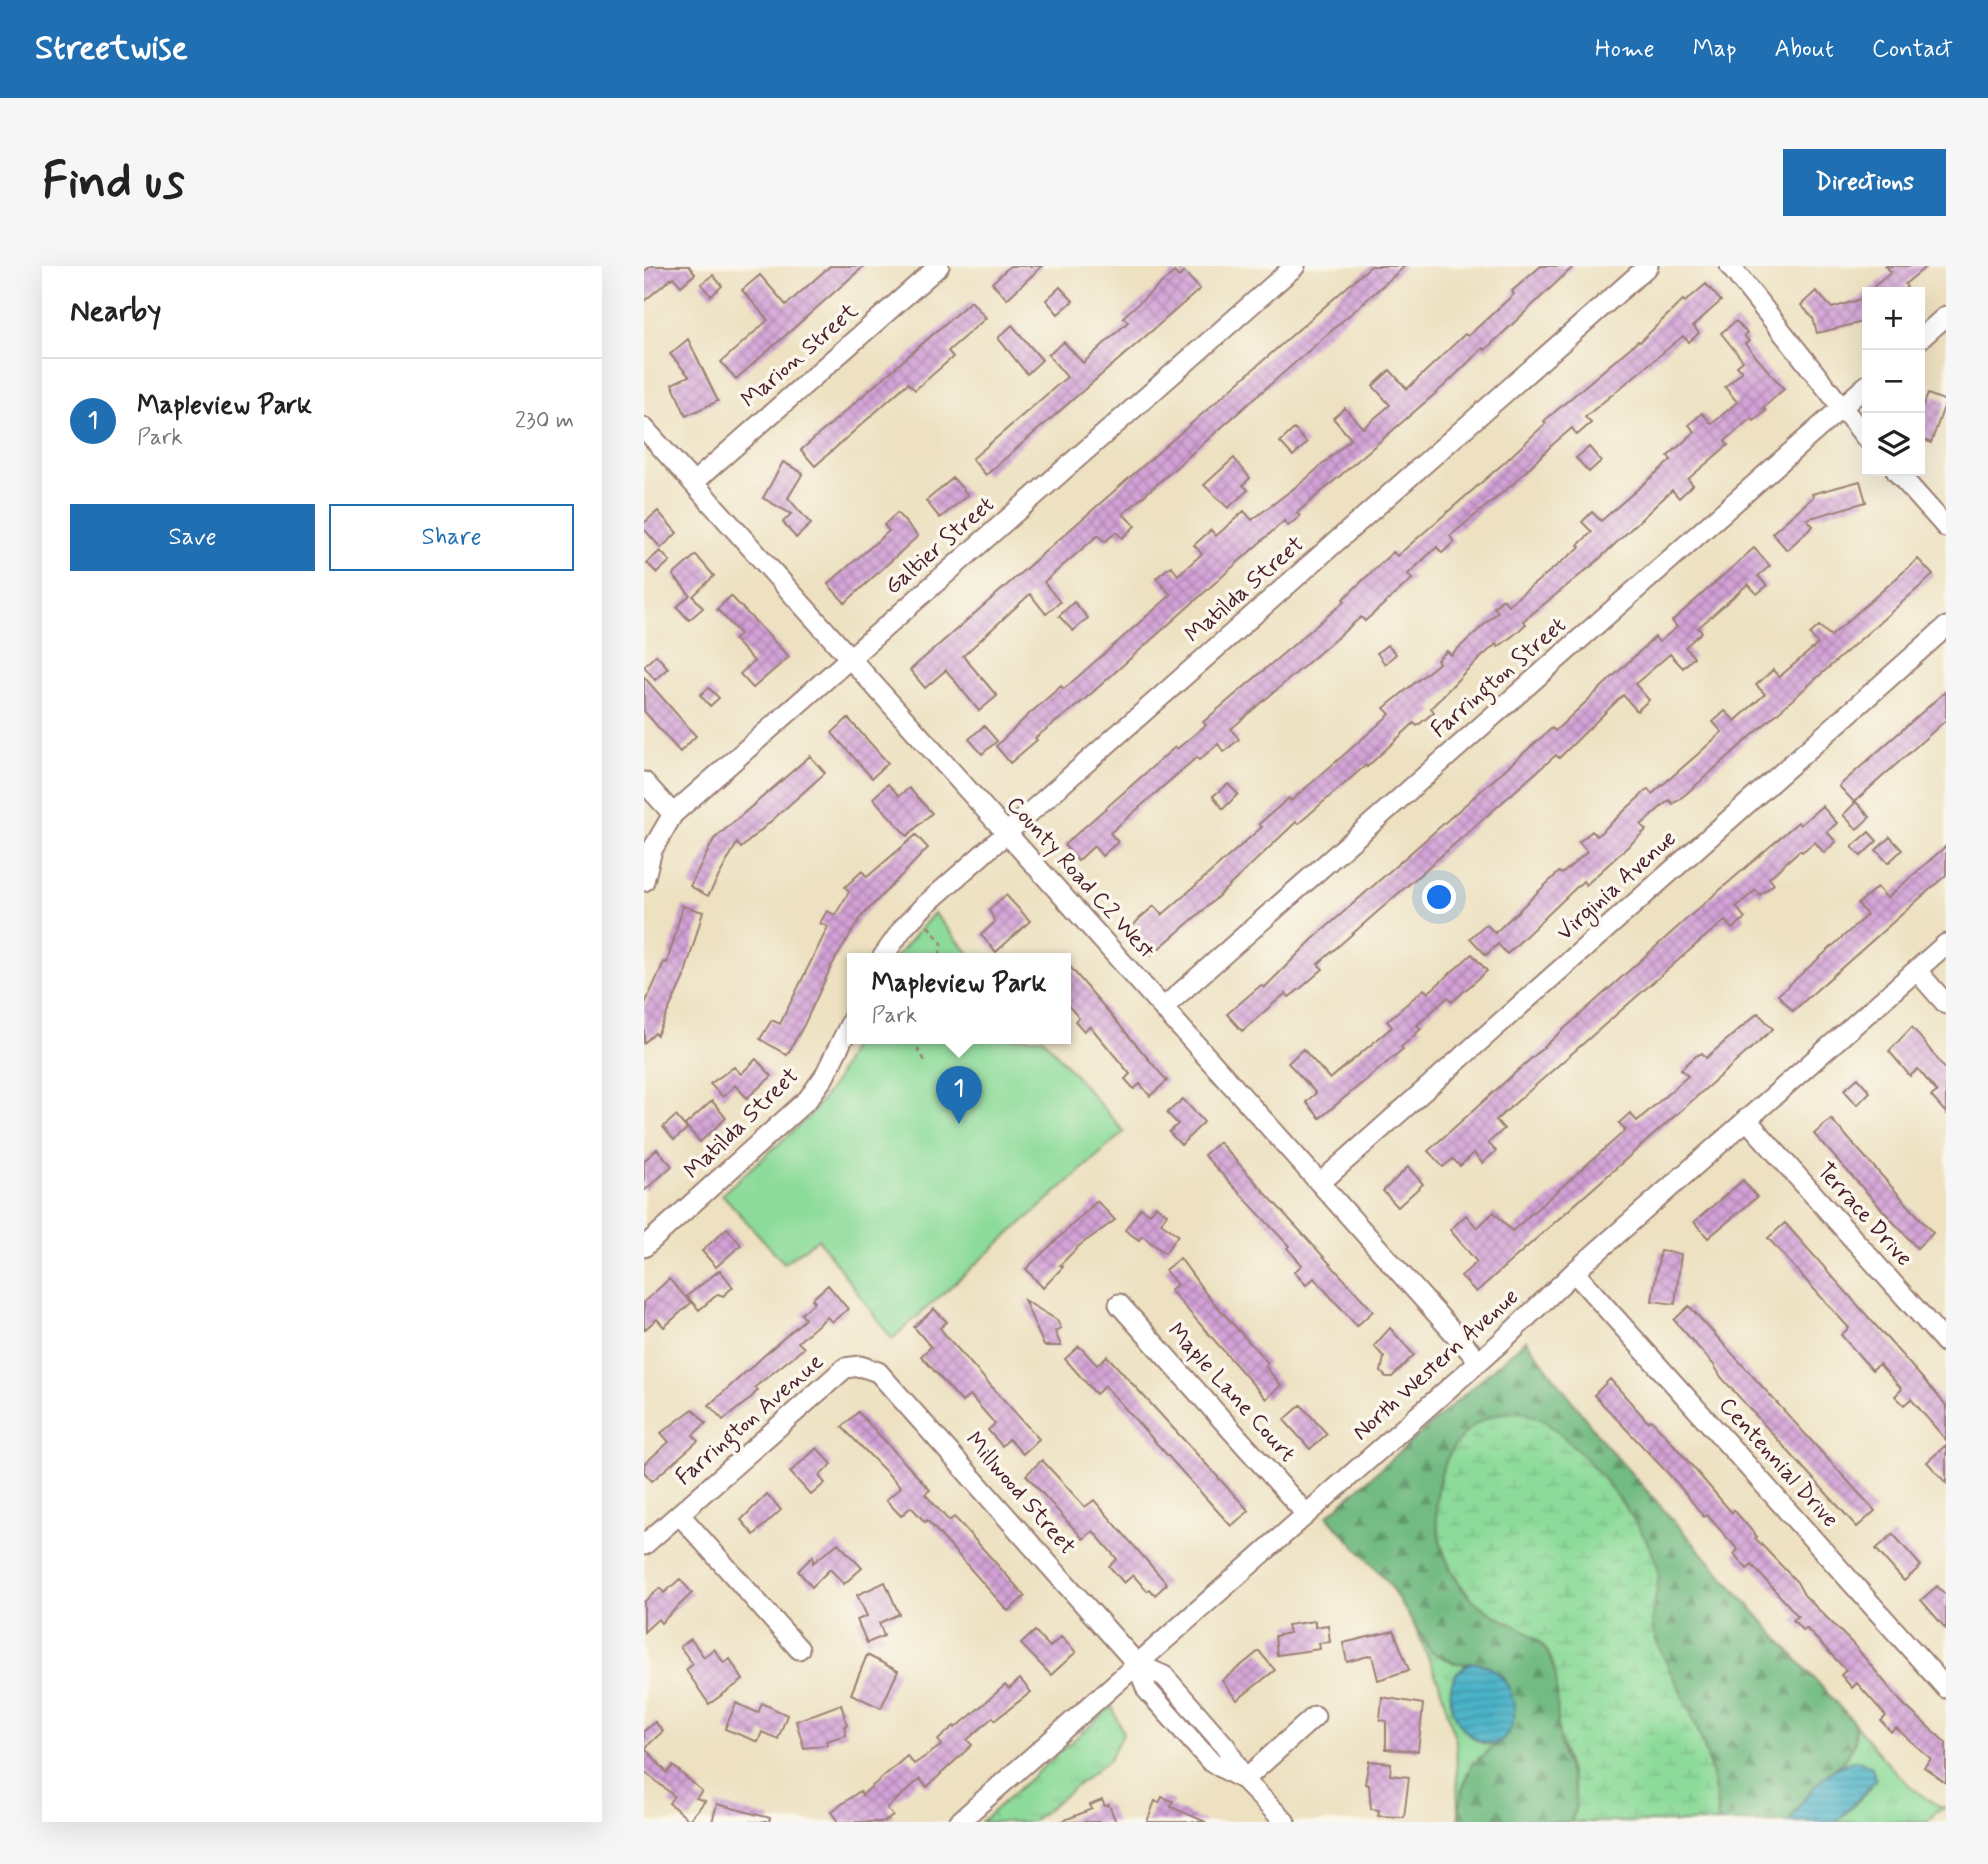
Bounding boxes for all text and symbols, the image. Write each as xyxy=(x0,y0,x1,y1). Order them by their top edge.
text: Streetwise xyxy=(35,27,188,71)
text: Home xyxy=(1595,34,1655,65)
text: Map xyxy=(1693,34,1737,65)
text: About xyxy=(1775,34,1834,65)
text: Contact xyxy=(1872,34,1953,65)
button: Directions xyxy=(1783,149,1946,216)
text: Find us xyxy=(42,150,185,215)
map controls xyxy=(1862,287,1925,476)
button: + xyxy=(1862,287,1925,350)
text: Nearby xyxy=(70,292,161,331)
street label: Marion Street xyxy=(735,297,865,415)
button: − xyxy=(1862,350,1925,413)
text: Mapleview Park xyxy=(137,389,312,423)
text: 1 xyxy=(88,406,98,436)
text: 230 m xyxy=(515,406,574,436)
button: layers xyxy=(1862,413,1925,476)
text: Park xyxy=(137,423,183,453)
street label: Galtier Street xyxy=(879,490,1001,602)
button: Save xyxy=(70,504,315,571)
button: Share xyxy=(329,504,574,571)
street label: Matilda Street xyxy=(1179,530,1311,650)
street label: Farrington Street xyxy=(1425,611,1574,747)
street label: County Road C2 West xyxy=(999,791,1161,966)
street label: Virginia Avenue xyxy=(1551,824,1685,949)
your location xyxy=(1422,880,1456,914)
popup xyxy=(847,953,1071,1044)
text: Mapleview Park xyxy=(871,967,1047,1001)
text: Park xyxy=(871,1001,917,1031)
street label: Matilda Street xyxy=(678,1062,806,1186)
pin: 1 xyxy=(936,1066,982,1124)
street label: Terrace Drive xyxy=(1809,1157,1919,1273)
street label: North Western Avenue xyxy=(1347,1282,1525,1448)
street label: Maple Lane Court xyxy=(1160,1317,1302,1469)
street label: Farrington Avenue xyxy=(670,1347,832,1494)
street label: Centennial Drive xyxy=(1711,1391,1845,1535)
street label: Millwood Street xyxy=(958,1426,1082,1562)

